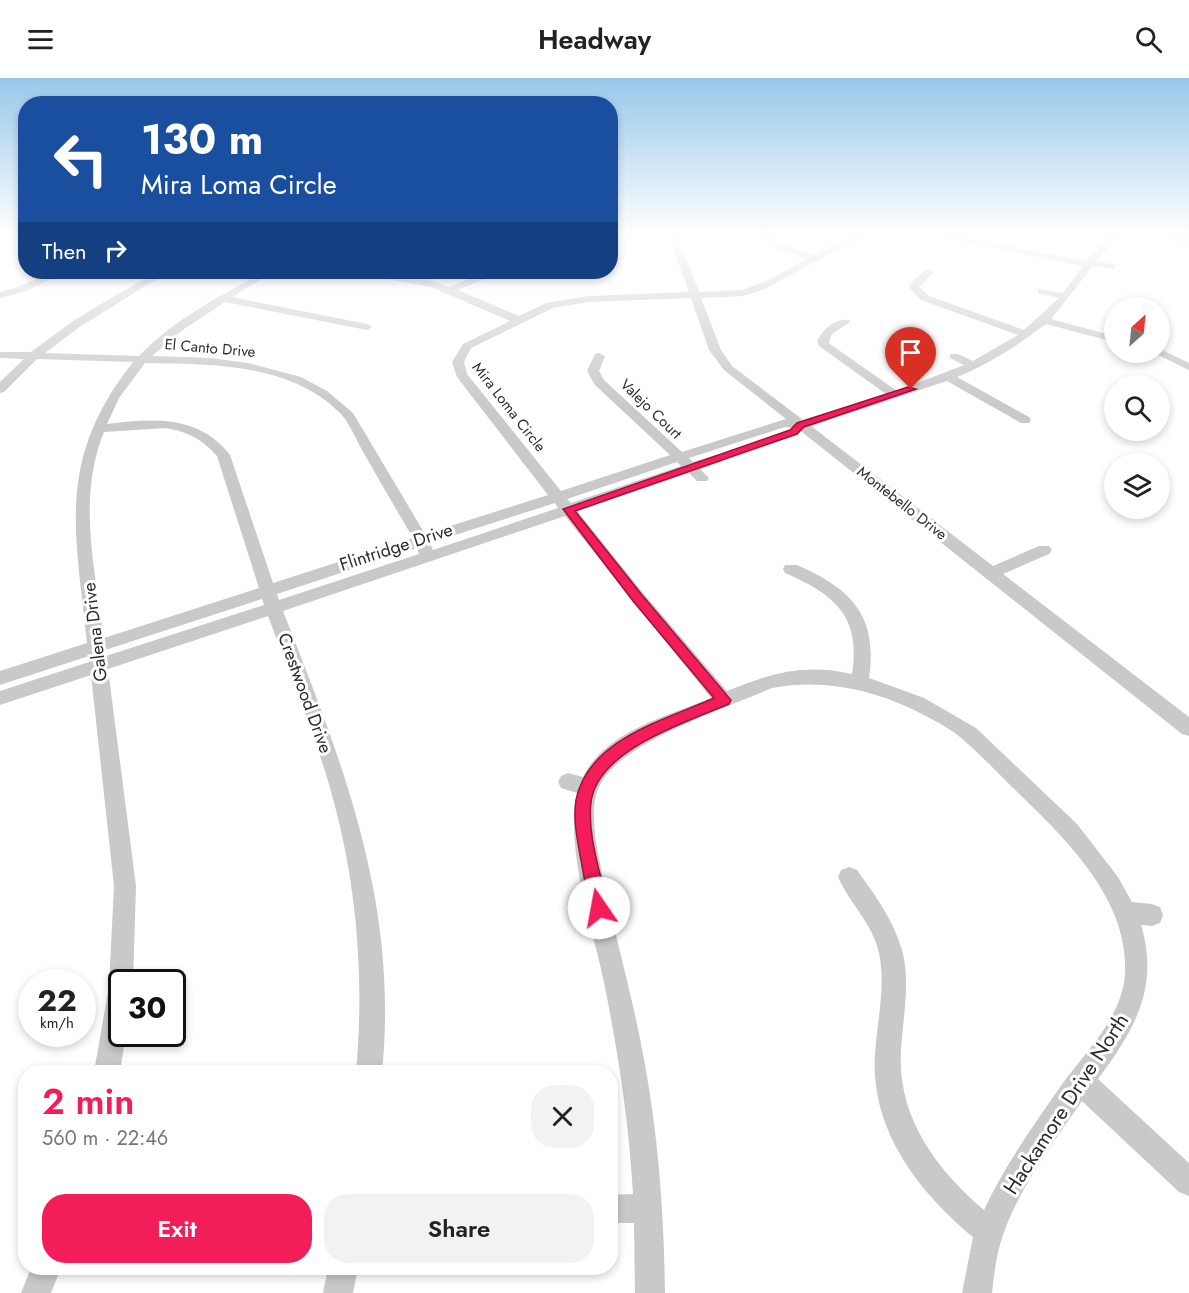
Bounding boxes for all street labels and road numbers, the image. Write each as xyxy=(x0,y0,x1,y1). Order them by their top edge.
street label: El Canto Drive xyxy=(164,333,257,363)
street label: Mira Loma Circle xyxy=(467,357,551,457)
street label: Valejo Court xyxy=(615,374,687,444)
street label: Montebello Drive xyxy=(852,461,952,545)
street label: Flintridge Drive xyxy=(336,516,456,578)
street label: Galena Drive xyxy=(76,581,114,683)
street label: Crestwood Drive xyxy=(271,629,339,757)
street label: Hackamore Drive North xyxy=(996,1008,1136,1200)

